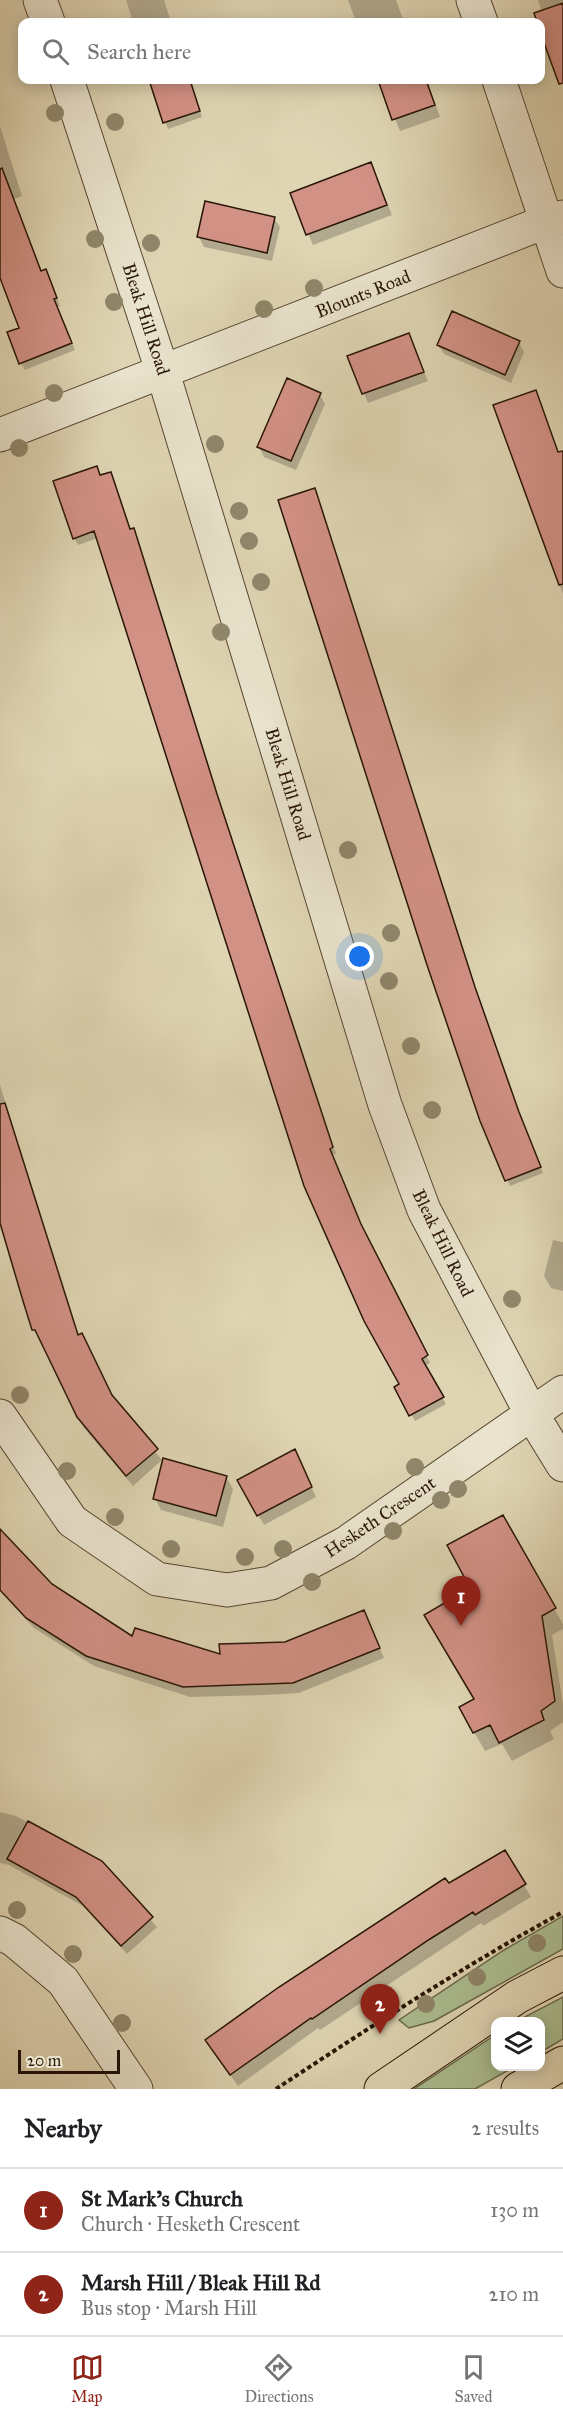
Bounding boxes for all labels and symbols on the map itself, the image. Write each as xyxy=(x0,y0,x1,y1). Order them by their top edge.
street label: Bleak Hill Road xyxy=(118,260,174,378)
street label: Blounts Road xyxy=(312,265,414,323)
street label: Bleak Hill Road xyxy=(260,725,316,843)
your location xyxy=(345,942,374,971)
street label: Bleak Hill Road xyxy=(408,1186,478,1300)
street label: Hesketh Crescent xyxy=(320,1471,440,1562)
pin: 1 xyxy=(442,1576,480,1626)
pin: 2 xyxy=(360,1984,400,2034)
scale bar xyxy=(18,2047,120,2074)

